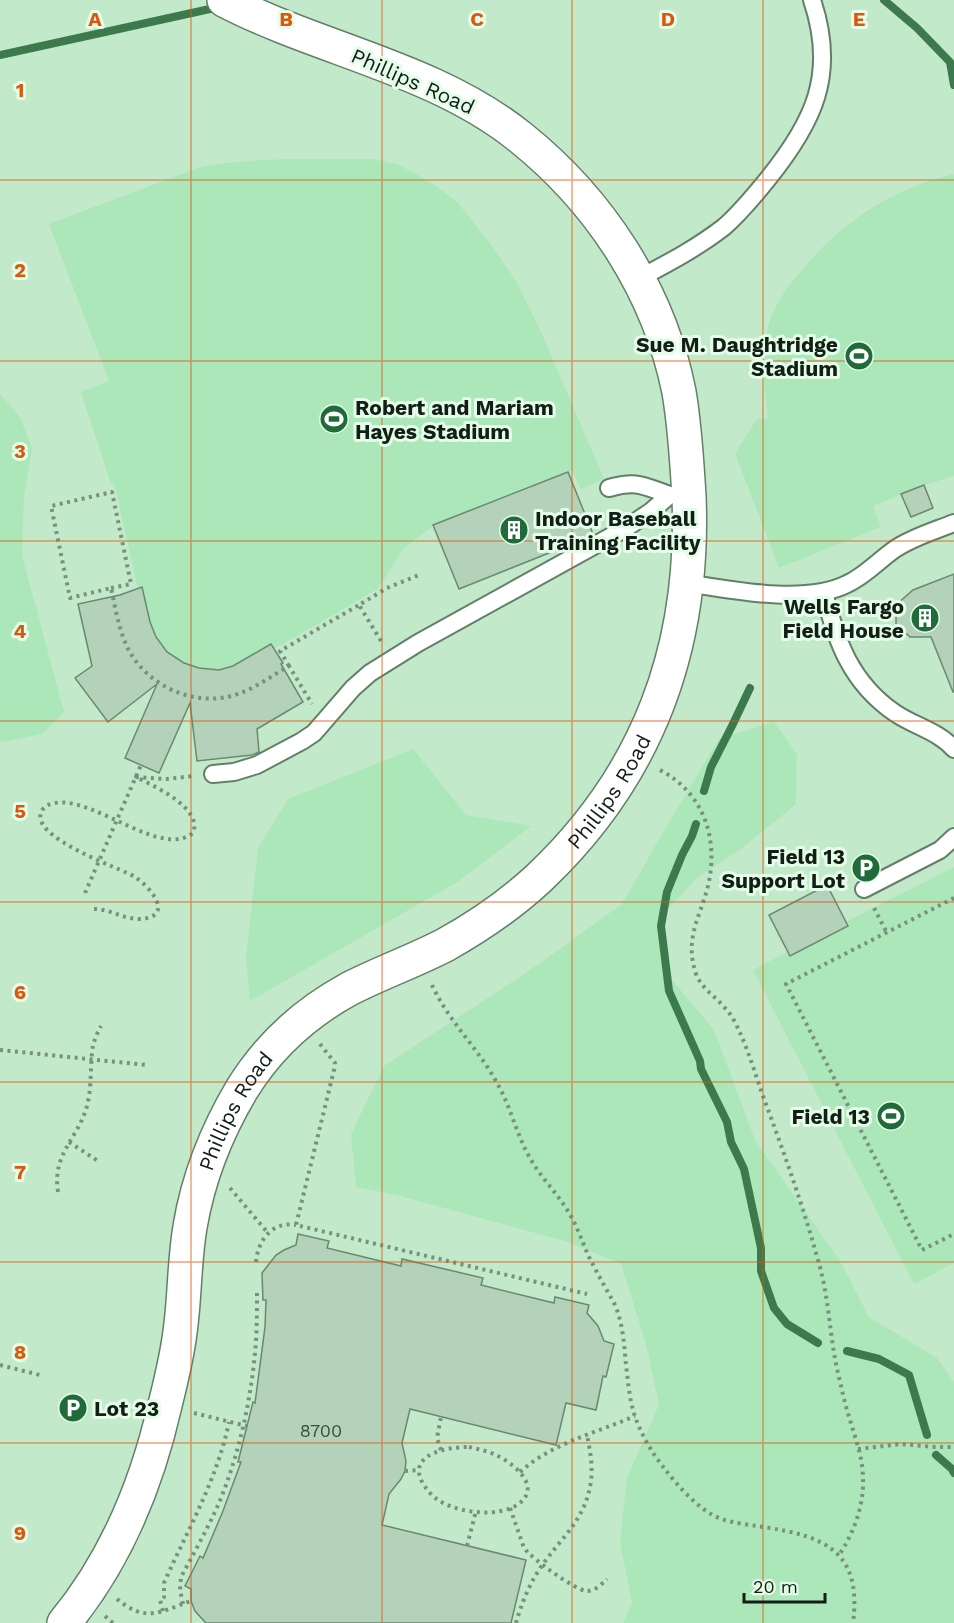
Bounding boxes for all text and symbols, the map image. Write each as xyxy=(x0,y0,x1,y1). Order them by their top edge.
text: A xyxy=(88,7,102,31)
text: B xyxy=(279,7,293,31)
text: C xyxy=(470,7,484,31)
text: D xyxy=(661,7,675,31)
text: E xyxy=(853,7,865,31)
street label: Phillips Road xyxy=(347,43,479,119)
text: 1 xyxy=(16,78,24,102)
text: 2 xyxy=(14,258,26,282)
place label: Sue M. Daughtridge Stadium xyxy=(636,332,838,381)
sports icon: Sue M. Daughtridge Stadium xyxy=(843,340,875,372)
place label: Robert and Mariam Hayes Stadium xyxy=(355,395,554,444)
sports icon: Robert and Mariam Hayes Stadium xyxy=(318,403,350,435)
text: 3 xyxy=(14,439,26,463)
place label: Indoor Baseball Training Facility xyxy=(535,506,701,555)
building icon: Indoor Baseball Training Facility xyxy=(498,514,530,546)
place label: Wells Fargo Field House xyxy=(782,594,904,643)
building icon: Wells Fargo Field House xyxy=(909,602,941,634)
text: 4 xyxy=(14,619,27,643)
street label: Phillips Road xyxy=(561,730,656,854)
text: 5 xyxy=(14,799,26,823)
place label: Field 13 Support Lot xyxy=(721,844,845,893)
parking icon: Field 13 Support Lot xyxy=(850,852,882,884)
text: 6 xyxy=(14,980,26,1004)
street label: Phillips Road xyxy=(193,1046,277,1174)
sports icon: Field 13 xyxy=(875,1100,907,1132)
place label: Field 13 xyxy=(792,1104,870,1129)
text: 7 xyxy=(14,1160,26,1184)
text: 8 xyxy=(14,1340,26,1364)
parking icon: Lot 23 xyxy=(57,1392,89,1424)
place label: Lot 23 xyxy=(94,1396,159,1421)
house number: 8700 xyxy=(300,1420,342,1441)
text: 9 xyxy=(14,1521,26,1545)
scale bar xyxy=(744,1566,825,1604)
text: 20 m xyxy=(753,1576,798,1597)

